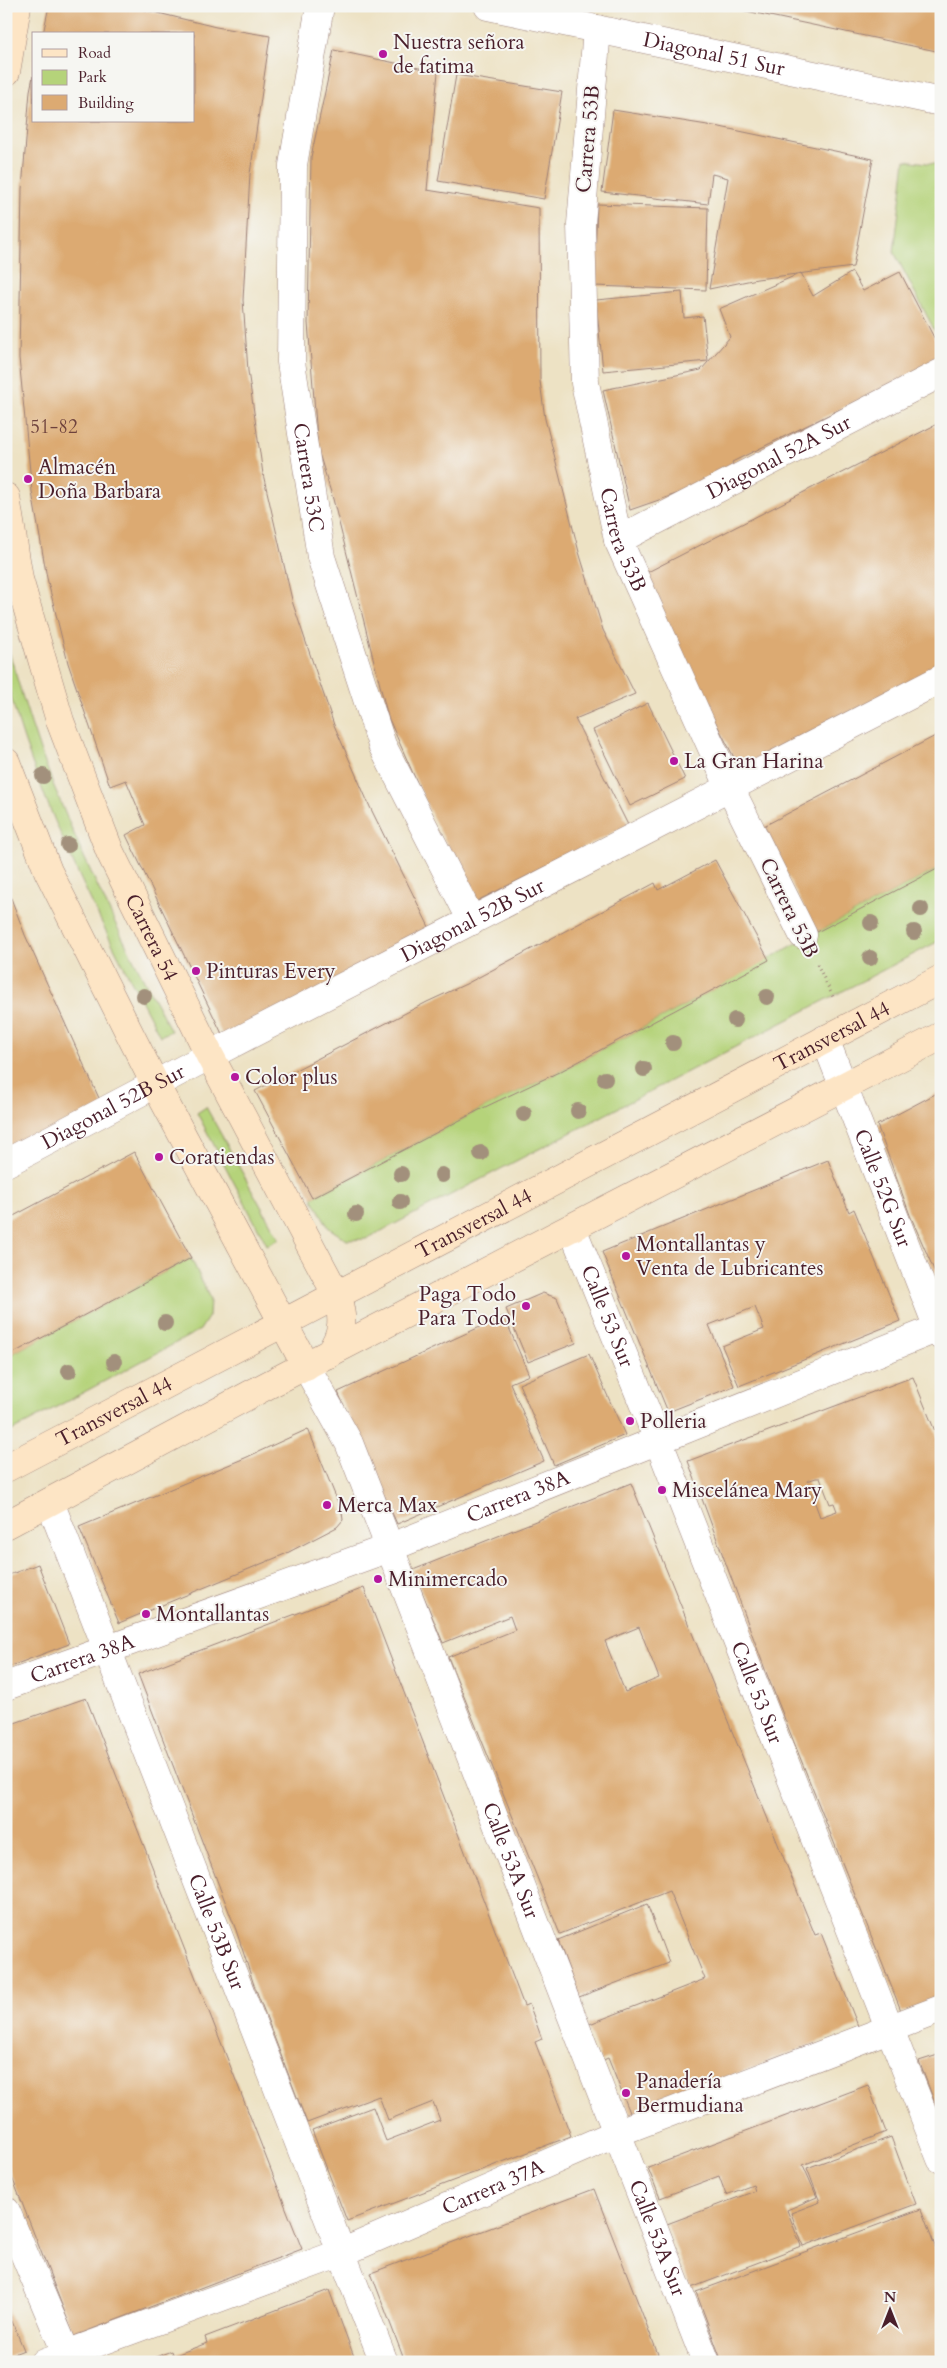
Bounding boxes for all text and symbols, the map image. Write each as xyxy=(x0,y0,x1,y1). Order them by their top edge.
street label: Diagonal 51 Sur xyxy=(640,25,788,83)
place label: Nuestra señora de fatima xyxy=(393,28,525,81)
legend xyxy=(32,32,195,122)
text: Road xyxy=(78,43,111,63)
marker: Nuestra señora de fatima xyxy=(377,48,389,60)
text: Park xyxy=(78,67,107,87)
street label: Carrera 53B xyxy=(569,84,607,194)
text: Building xyxy=(78,93,134,113)
street label: Diagonal 52A Sur xyxy=(701,407,856,506)
house number: 51-82 xyxy=(30,414,78,440)
street label: Carrera 53C xyxy=(286,421,331,534)
place label: Almacén Doña Barbara xyxy=(38,453,161,506)
marker: Almacén Doña Barbara xyxy=(22,473,34,485)
street label: Carrera 53B xyxy=(593,485,654,596)
place label: La Gran Harina xyxy=(684,747,824,776)
marker: La Gran Harina xyxy=(668,755,680,767)
street label: Carrera 53B xyxy=(752,853,826,963)
street label: Diagonal 52B Sur xyxy=(395,871,550,969)
street label: Carrera 54 xyxy=(118,889,186,986)
place label: Pinturas Every xyxy=(206,957,336,986)
marker: Pinturas Every xyxy=(190,965,202,977)
street label: Transversal 44 xyxy=(769,994,895,1078)
street label: Diagonal 52B Sur xyxy=(36,1056,190,1156)
place label: Color plus xyxy=(245,1063,337,1092)
marker: Color plus xyxy=(229,1071,241,1083)
street label: Calle 52G Sur xyxy=(847,1125,919,1252)
place label: Coratiendas xyxy=(169,1143,274,1172)
marker: Coratiendas xyxy=(153,1151,165,1163)
street label: Transversal 44 xyxy=(411,1181,537,1266)
place label: Montallantas y Venta de Lubricantes xyxy=(636,1230,823,1283)
marker: Montallantas y Venta de Lubricantes xyxy=(620,1250,632,1262)
street label: Calle 53 Sur xyxy=(574,1261,642,1372)
place label: Paga Todo Para Todo! xyxy=(418,1280,516,1333)
marker: Paga Todo Para Todo! xyxy=(520,1300,532,1312)
street label: Transversal 44 xyxy=(51,1369,178,1454)
place label: Polleria xyxy=(640,1407,707,1436)
marker: Polleria xyxy=(624,1415,636,1427)
street label: Carrera 38A xyxy=(462,1463,574,1530)
place label: Miscelánea Mary xyxy=(672,1476,822,1505)
marker: Miscelánea Mary xyxy=(656,1484,668,1496)
place label: Merca Max xyxy=(337,1491,438,1520)
marker: Merca Max xyxy=(321,1499,333,1511)
place label: Minimercado xyxy=(388,1565,508,1594)
marker: Minimercado xyxy=(372,1573,384,1585)
place label: Montallantas xyxy=(156,1600,269,1629)
marker: Montallantas xyxy=(140,1608,152,1620)
street label: Carrera 38A xyxy=(26,1626,138,1691)
street label: Calle 53 Sur xyxy=(724,1637,791,1748)
street label: Calle 53A Sur xyxy=(475,1798,547,1923)
street label: Calle 53B Sur xyxy=(181,1870,253,1994)
place label: Panadería Bermudiana xyxy=(636,2067,744,2120)
marker: Panadería Bermudiana xyxy=(620,2087,632,2099)
street label: Carrera 37A xyxy=(437,2152,549,2222)
street label: Calle 53A Sur xyxy=(622,2175,694,2301)
north arrow xyxy=(864,2286,914,2336)
text: N xyxy=(884,2288,896,2307)

